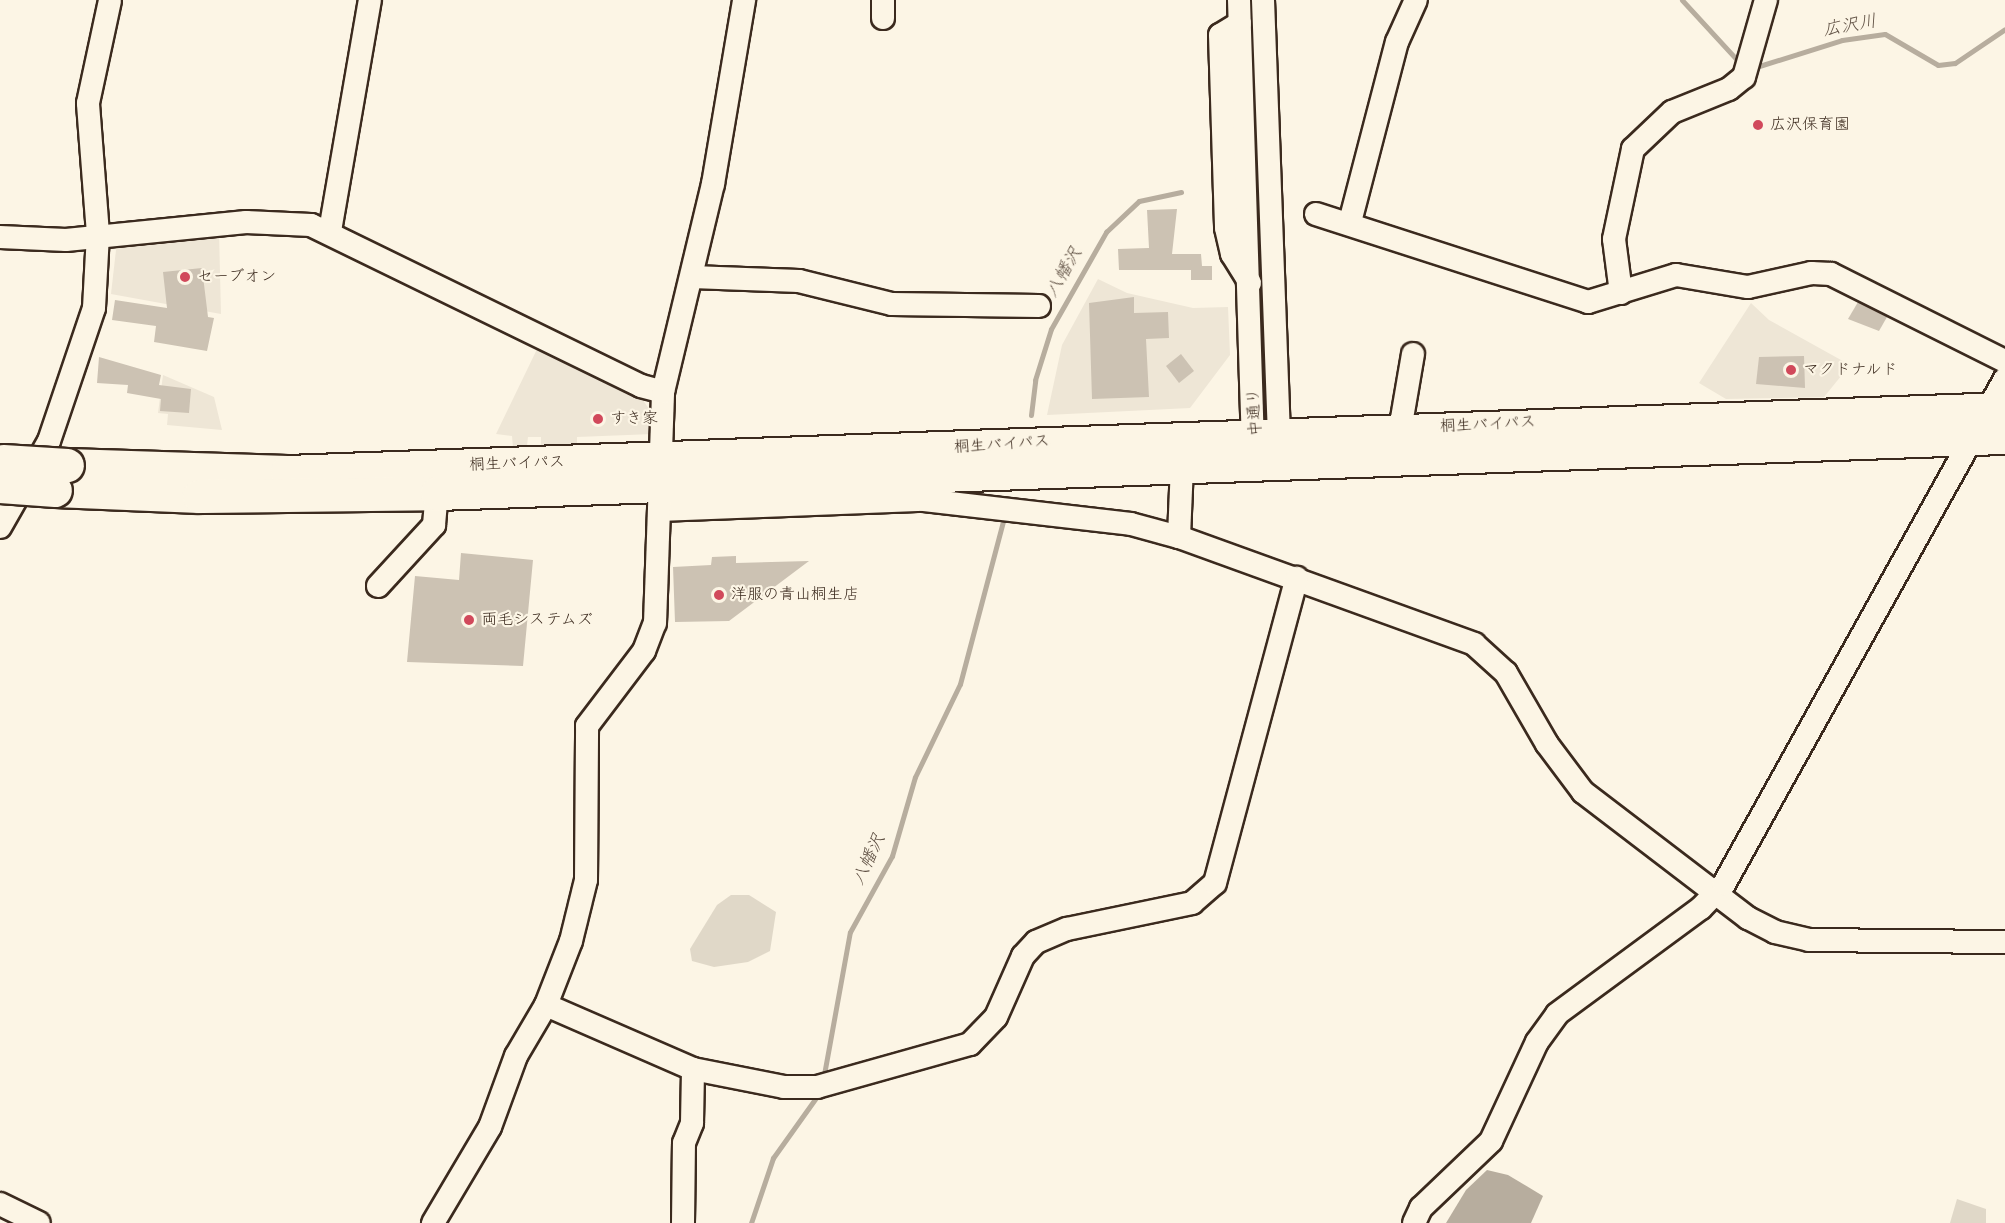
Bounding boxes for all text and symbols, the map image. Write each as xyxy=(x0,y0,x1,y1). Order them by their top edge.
water label: 広沢川 xyxy=(1822,12,1878,42)
place label: 広沢保育園 xyxy=(1770,115,1850,135)
marker: 広沢保育園 xyxy=(1751,118,1765,132)
water label: 八幡沢 xyxy=(1042,244,1088,302)
place label: セーブオン xyxy=(197,267,277,287)
marker: セーブオン xyxy=(178,270,192,284)
place label: マクドナルド xyxy=(1803,360,1899,380)
marker: マクドナルド xyxy=(1784,363,1798,377)
street label: 中通り xyxy=(1244,387,1266,437)
place label: すき家 xyxy=(610,409,658,429)
marker: すき家 xyxy=(591,412,605,426)
street label: 桐生バイパス xyxy=(1440,413,1536,437)
street label: 桐生バイパス xyxy=(953,432,1051,458)
street label: 桐生バイパス xyxy=(469,453,565,475)
place label: 洋服の青山桐生店 xyxy=(731,585,859,605)
marker: 洋服の青山桐生店 xyxy=(712,588,726,602)
place label: 両毛システムズ xyxy=(481,610,593,630)
marker: 両毛システムズ xyxy=(462,613,476,627)
water label: 八幡沢 xyxy=(849,831,891,889)

